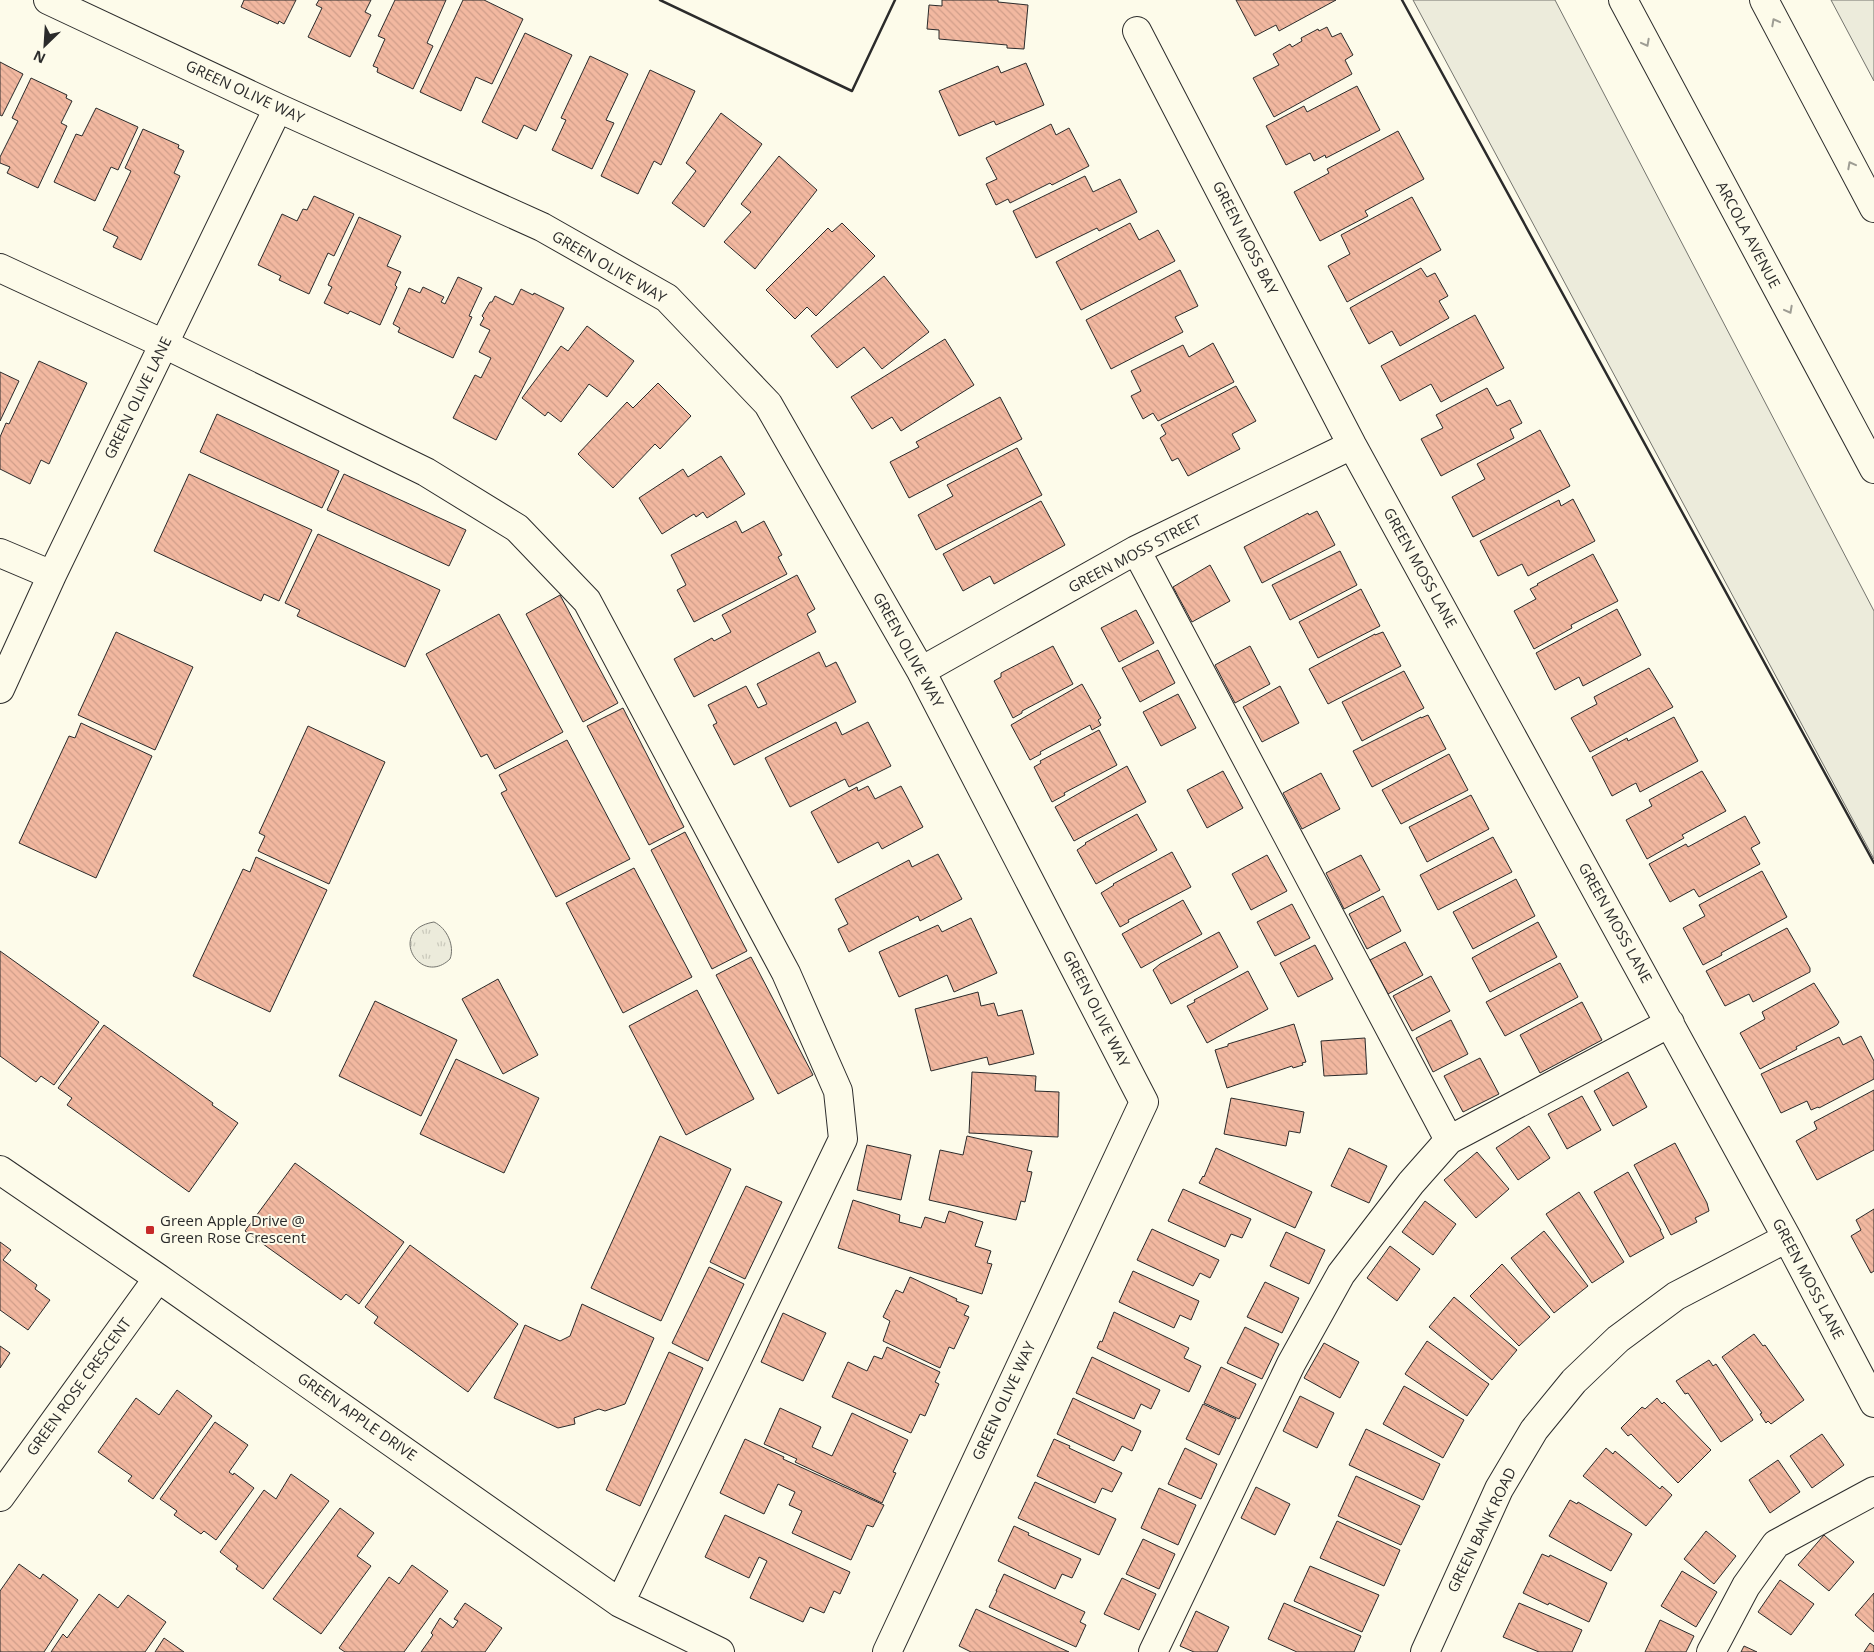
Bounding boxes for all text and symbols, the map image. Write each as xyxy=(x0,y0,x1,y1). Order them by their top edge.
one-way arrow xyxy=(1771,18,1781,27)
north arrow xyxy=(20,20,70,70)
one-way arrow xyxy=(1640,38,1650,47)
text: N xyxy=(30,46,48,68)
street label: GREEN OLIVE WAY xyxy=(183,55,308,128)
one-way arrow xyxy=(1847,161,1857,170)
street label: GREEN MOSS BAY xyxy=(1209,177,1283,298)
street label: ARCOLA AVENUE xyxy=(1712,178,1786,291)
street label: GREEN OLIVE WAY xyxy=(549,225,671,307)
one-way arrow xyxy=(1782,304,1792,313)
street label: GREEN OLIVE LANE xyxy=(99,333,175,462)
street label: GREEN MOSS LANE xyxy=(1380,504,1462,631)
street label: GREEN MOSS STREET xyxy=(1064,509,1205,597)
street label: GREEN OLIVE WAY xyxy=(869,588,949,711)
street label: GREEN MOSS LANE xyxy=(1575,859,1657,986)
street label: GREEN OLIVE WAY xyxy=(1059,947,1135,1071)
place label: Green Apple Drive @ Green Rose Crescent xyxy=(160,1210,306,1247)
street label: GREEN MOSS LANE xyxy=(1768,1214,1849,1343)
marker: Green Apple Drive @ Green Rose Crescent xyxy=(144,1224,156,1236)
street label: GREEN ROSE CRESCENT xyxy=(21,1313,136,1459)
street label: GREEN OLIVE WAY xyxy=(967,1338,1040,1463)
street label: GREEN APPLE DRIVE xyxy=(294,1367,421,1465)
street label: GREEN BANK ROAD xyxy=(1442,1464,1520,1595)

